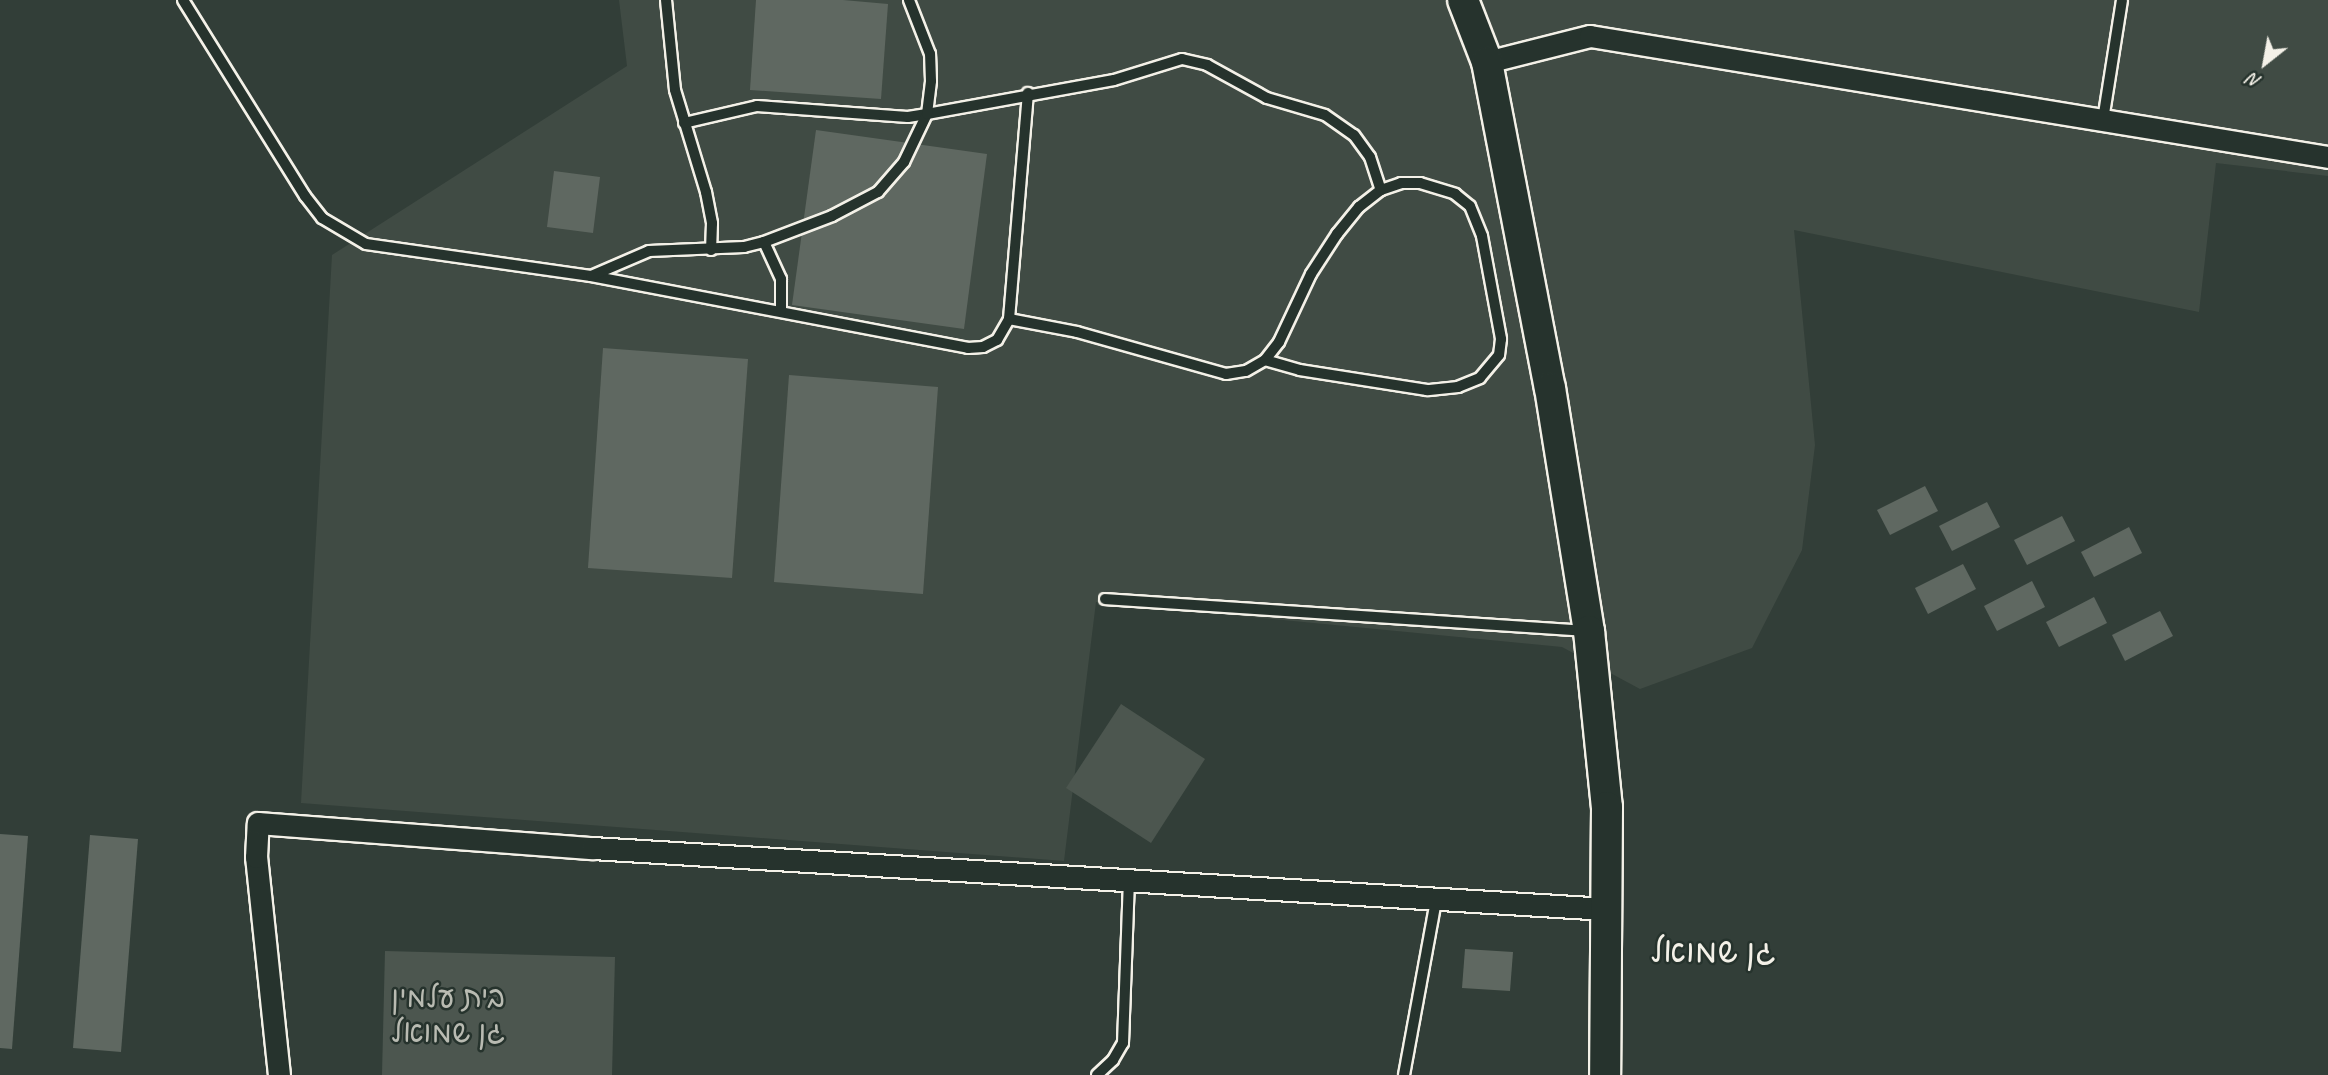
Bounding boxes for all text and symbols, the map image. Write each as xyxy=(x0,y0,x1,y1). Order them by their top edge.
north arrow xyxy=(2230,28,2300,98)
text: N xyxy=(2243,68,2265,94)
district label: גן שמואל xyxy=(1650,932,1776,972)
park label: בית עלמין גן שמואל xyxy=(391,979,505,1050)

